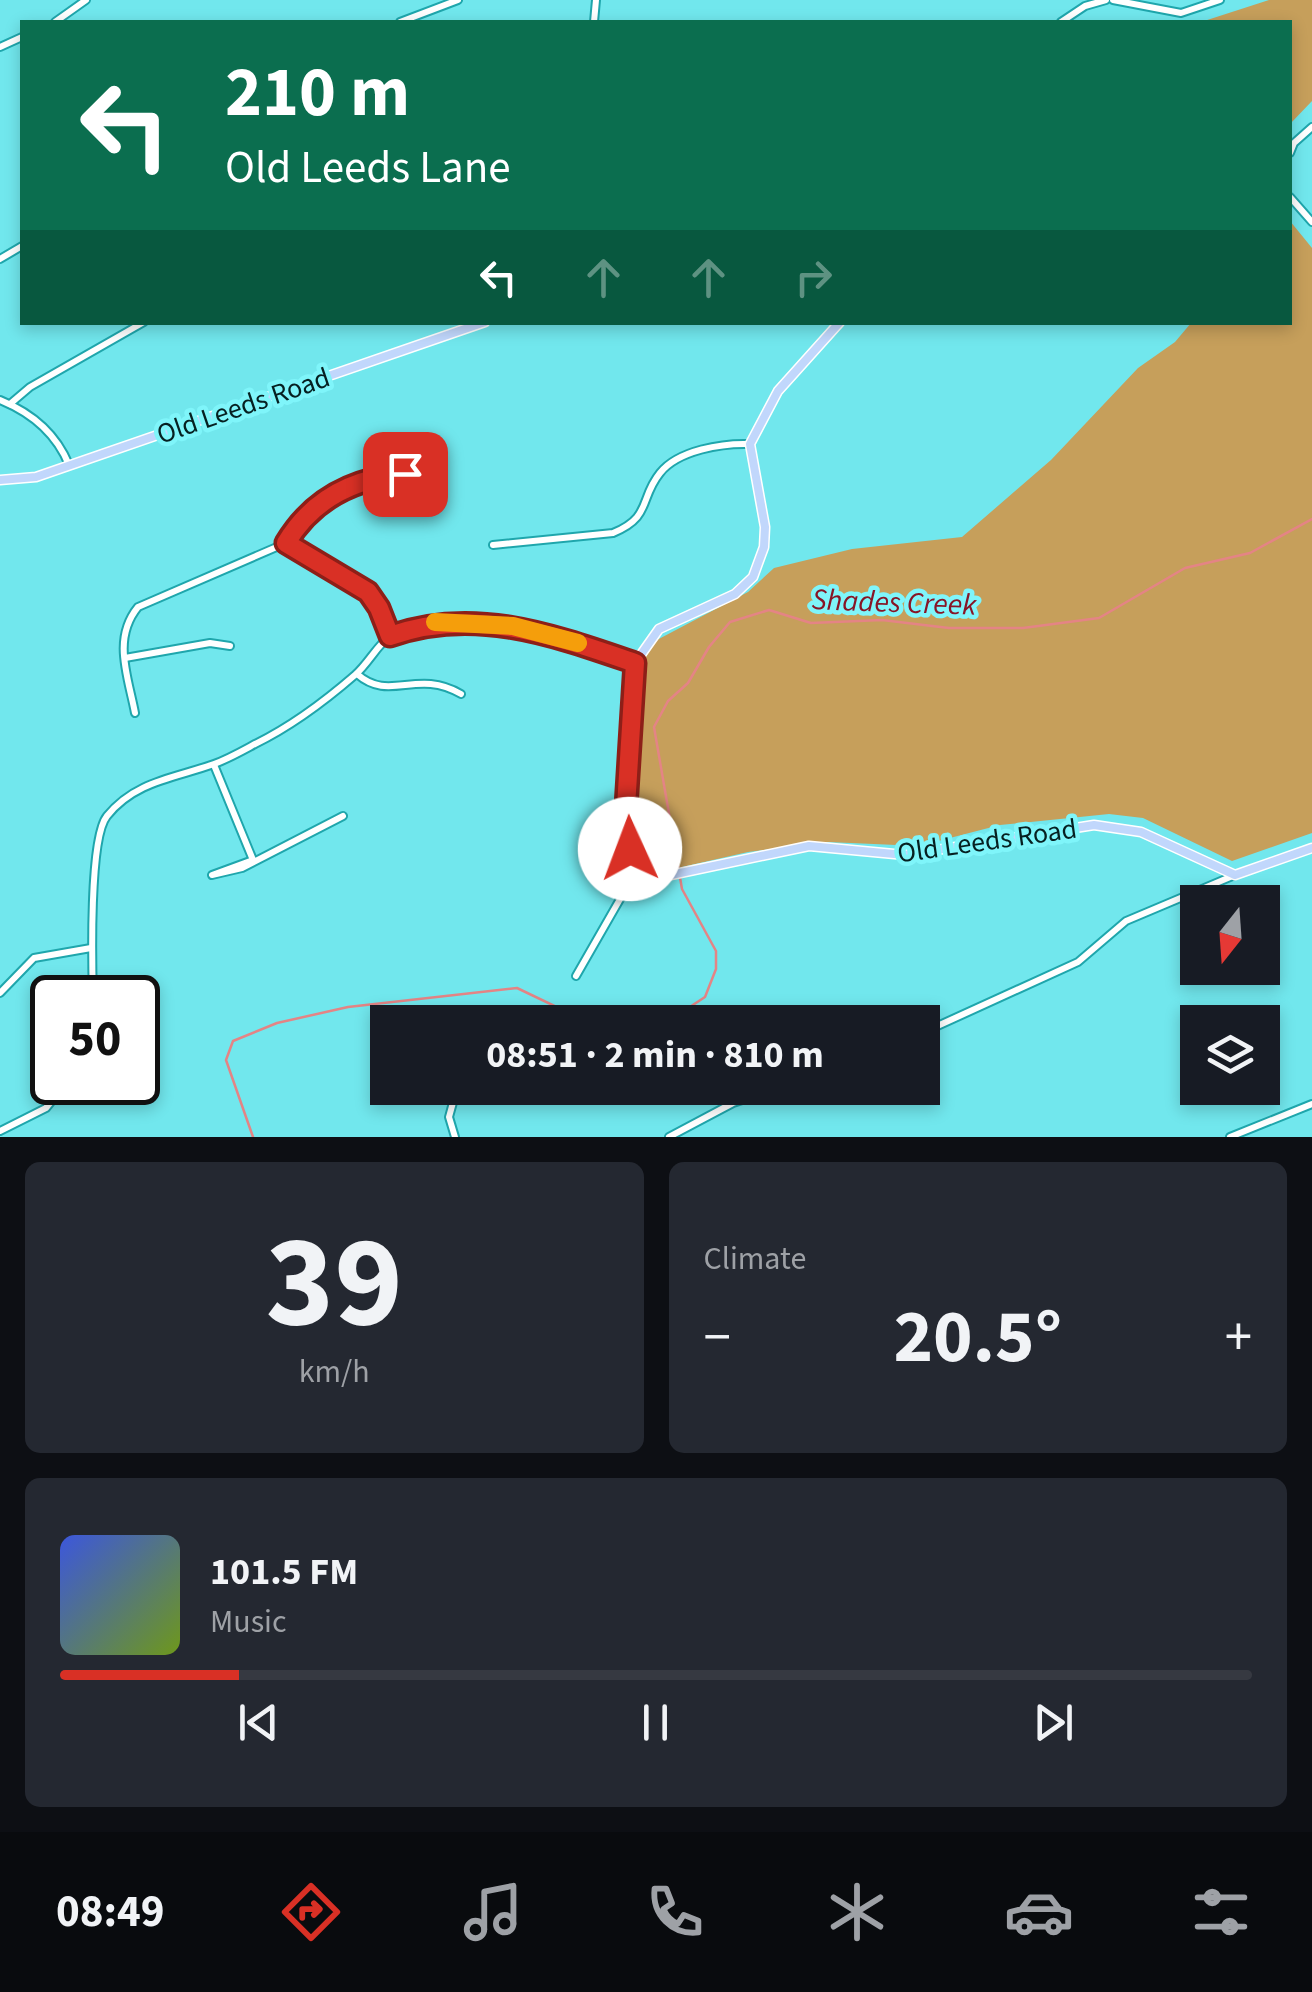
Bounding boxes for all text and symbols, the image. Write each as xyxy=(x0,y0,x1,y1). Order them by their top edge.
text: 210 m xyxy=(225,43,410,143)
icon: left xyxy=(60,60,190,190)
text: Old Leeds Lane xyxy=(225,136,511,200)
icon: left xyxy=(471,250,526,305)
icon: ahead xyxy=(576,250,631,305)
icon: ahead xyxy=(681,250,736,305)
icon: right xyxy=(786,250,841,305)
street label: Old Leeds Road xyxy=(151,358,335,454)
pin xyxy=(363,432,448,517)
icon: arrive xyxy=(378,447,433,502)
water label: Shades Creek xyxy=(811,578,978,627)
position arrow xyxy=(578,797,682,901)
street label: Old Leeds Road xyxy=(895,809,1079,873)
north arrow xyxy=(1180,885,1280,985)
map controls xyxy=(1180,885,1280,1105)
speed limit sign: 50 xyxy=(30,975,160,1105)
button: layers xyxy=(1180,1005,1280,1105)
text: 08:51 · 2 min · 810 m xyxy=(486,1028,824,1082)
text: 39 xyxy=(266,1191,403,1376)
text: Climate xyxy=(704,1236,806,1282)
text: 20.5° xyxy=(893,1284,1062,1391)
text: − xyxy=(704,1299,731,1377)
text: + xyxy=(1225,1299,1252,1377)
text: km/h xyxy=(299,1349,370,1395)
text: 101.5 FM xyxy=(210,1545,358,1599)
text: Music xyxy=(210,1599,287,1645)
icon: previous xyxy=(231,1695,286,1750)
icon: pause xyxy=(628,1695,683,1750)
icon: next xyxy=(1026,1695,1081,1750)
icon: directions xyxy=(276,1877,346,1947)
icon: music xyxy=(458,1877,528,1947)
icon: phone xyxy=(640,1877,710,1947)
icon: climate xyxy=(822,1877,892,1947)
icon: car xyxy=(1004,1877,1074,1947)
icon: filters xyxy=(1186,1877,1256,1947)
text: 08:49 xyxy=(56,1880,165,1944)

